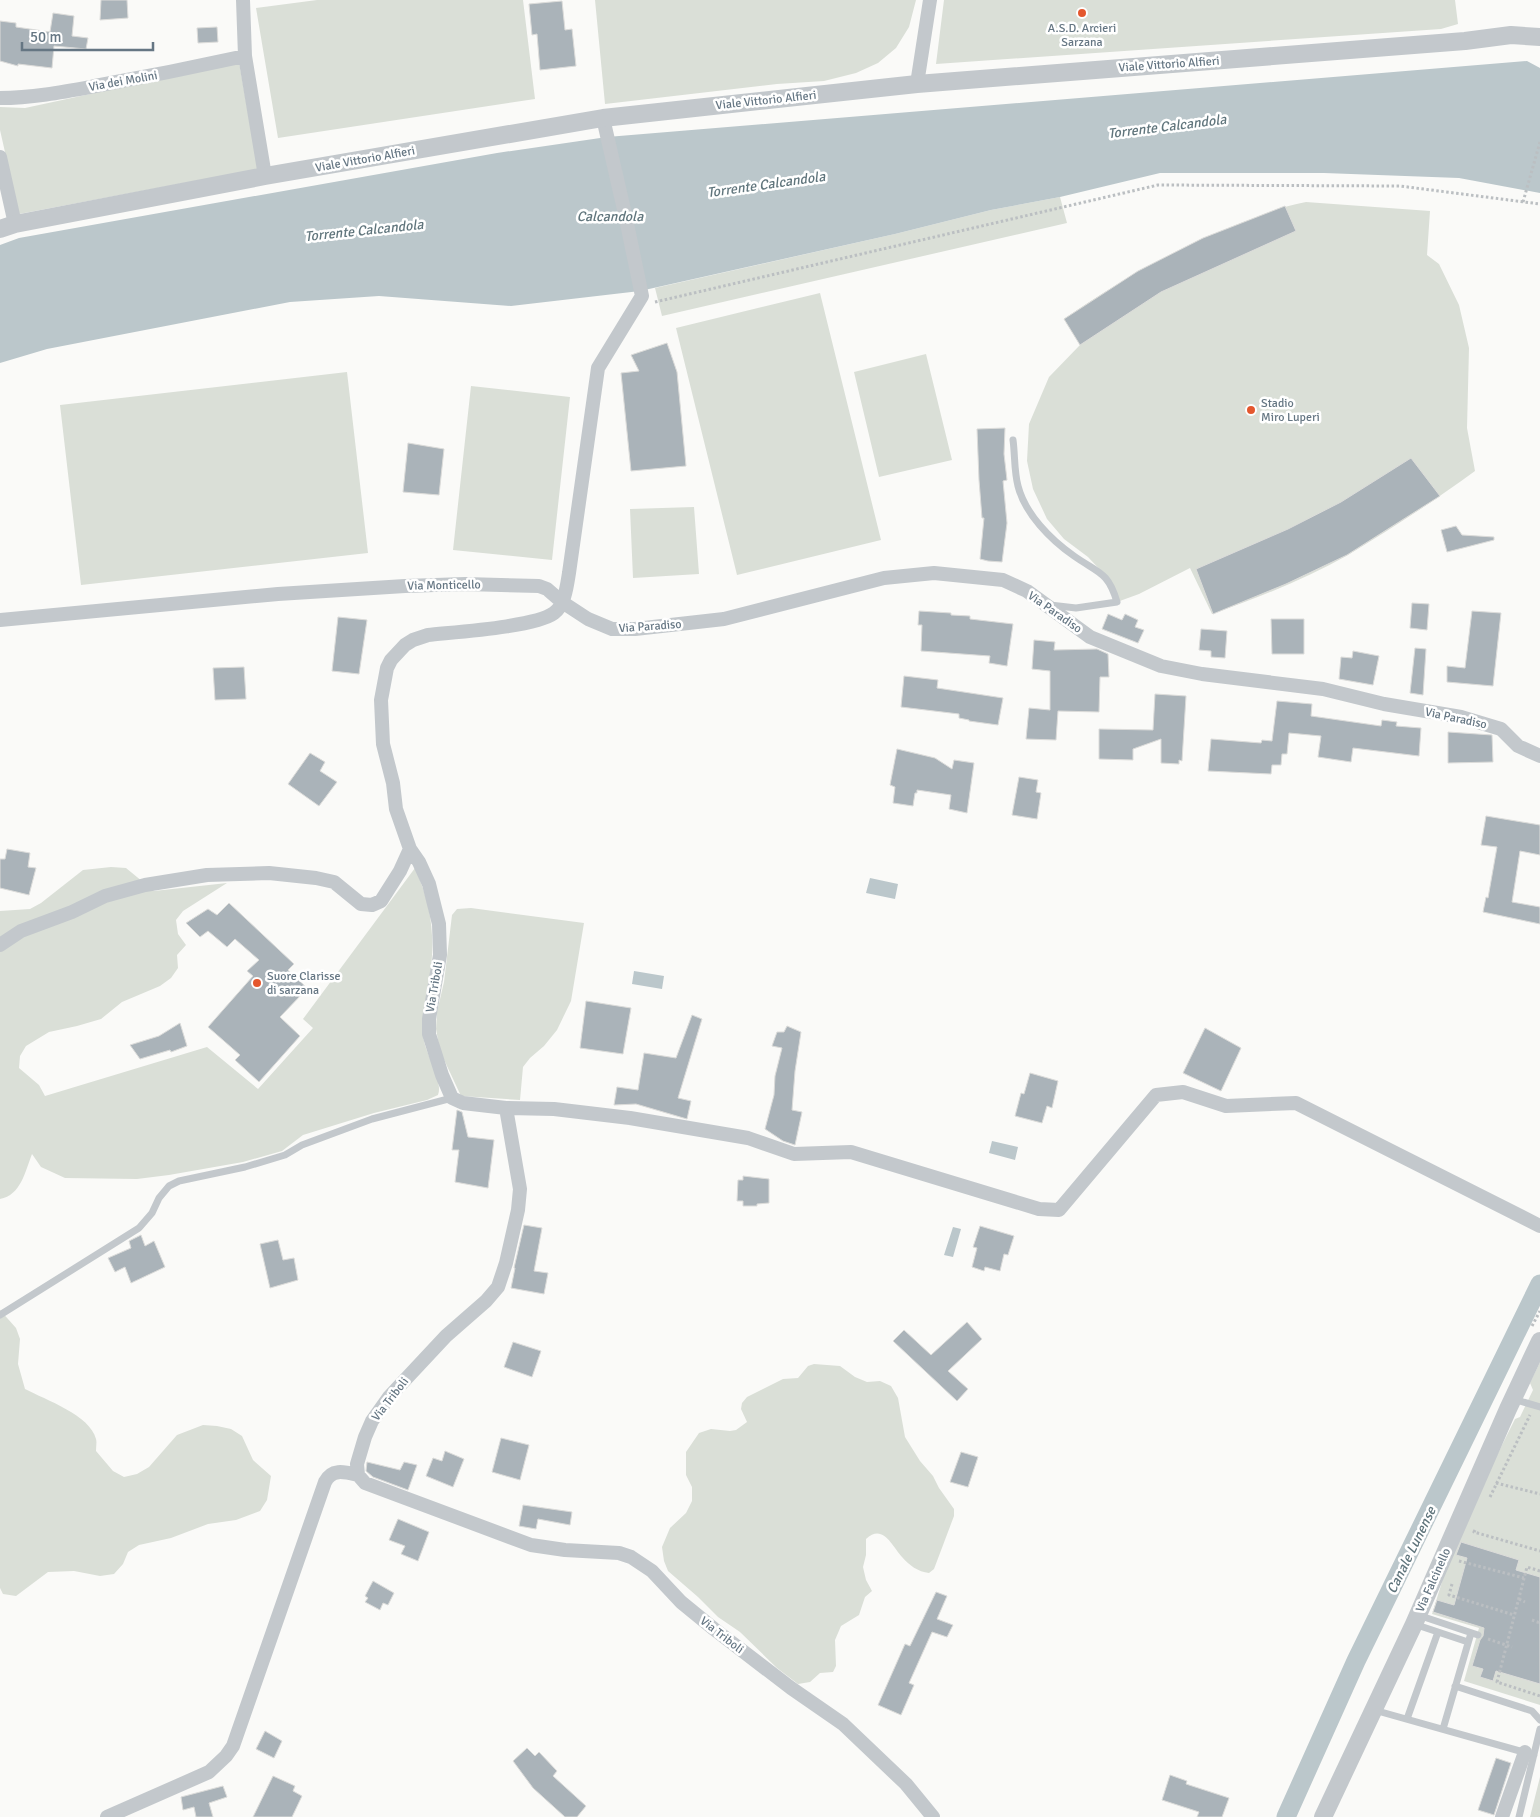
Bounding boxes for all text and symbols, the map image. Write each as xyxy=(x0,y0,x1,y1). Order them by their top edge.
marker: A.S.D. Arcieri Sarzana xyxy=(1076,7,1088,19)
scale bar xyxy=(22,20,154,52)
place label: A.S.D. Arcieri Sarzana xyxy=(1048,21,1116,50)
text: 50 m xyxy=(30,28,61,46)
street label: Viale Vittorio Alfieri xyxy=(1118,53,1220,76)
street label: Via dei Molini xyxy=(88,68,159,95)
street label: Viale Vittorio Alfieri xyxy=(715,88,817,113)
water label: Torrente Calcandola xyxy=(1107,111,1228,142)
street label: Viale Vittorio Alfieri xyxy=(314,143,416,176)
water label: Torrente Calcandola xyxy=(706,168,827,201)
water label: Calcandola xyxy=(577,208,644,225)
water label: Torrente Calcandola xyxy=(304,216,425,245)
place label: Stadio Miro Luperi xyxy=(1261,396,1320,425)
marker: Stadio Miro Luperi xyxy=(1245,404,1257,416)
street label: Via Monticello xyxy=(407,577,481,594)
street label: Via Paradiso xyxy=(1025,588,1085,637)
street label: Via Paradiso xyxy=(618,617,682,636)
street label: Via Paradiso xyxy=(1424,705,1488,732)
street label: Via Triboli xyxy=(423,960,446,1014)
place label: Suore Clarisse di sarzana xyxy=(267,969,341,998)
marker: Suore Clarisse di sarzana xyxy=(251,977,263,989)
street label: Via Triboli xyxy=(369,1374,412,1424)
water label: Canale Lunense xyxy=(1383,1503,1440,1596)
street label: Via Falcinello xyxy=(1413,1546,1454,1615)
street label: Via Triboli xyxy=(697,1614,747,1657)

